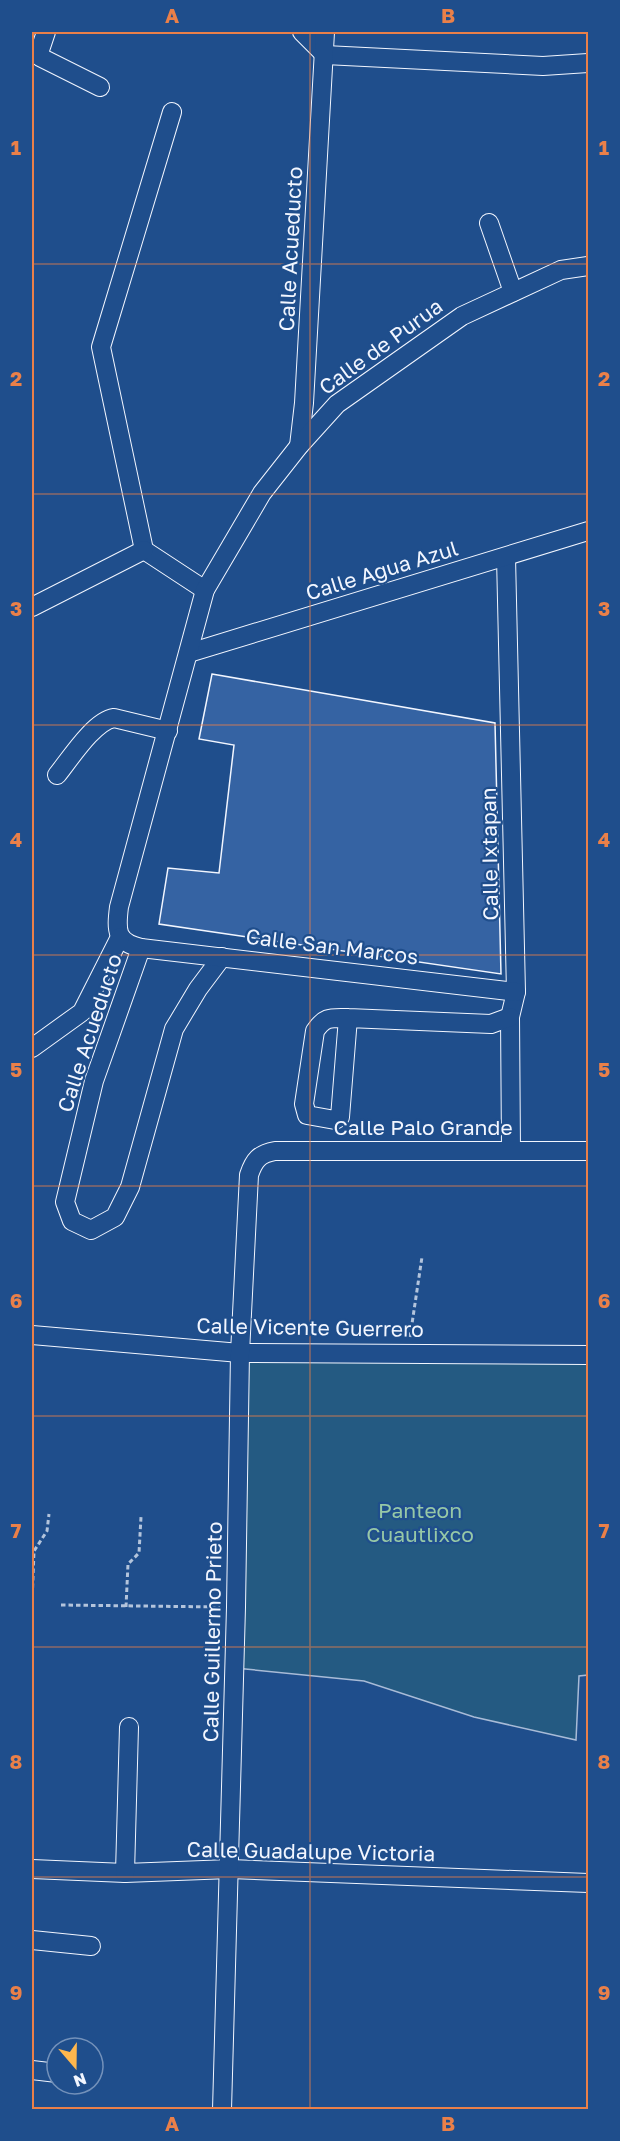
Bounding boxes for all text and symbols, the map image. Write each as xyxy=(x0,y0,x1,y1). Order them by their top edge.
text: A xyxy=(165,3,179,27)
text: B xyxy=(441,3,455,27)
text: 1 xyxy=(11,135,21,159)
text: 1 xyxy=(599,135,609,159)
street label: Calle Acueducto xyxy=(273,166,307,332)
street label: Calle de Purua xyxy=(314,293,447,400)
text: 2 xyxy=(10,366,22,390)
text: 2 xyxy=(598,366,610,390)
street label: Calle Agua Azul xyxy=(302,535,461,606)
text: 3 xyxy=(10,596,22,620)
text: 3 xyxy=(598,596,610,620)
street label: Calle Ixtapan xyxy=(475,787,503,921)
text: 4 xyxy=(10,827,22,851)
text: 4 xyxy=(598,827,610,851)
street label: Calle San Marcos xyxy=(245,923,420,969)
street label: Calle Acueducto xyxy=(51,950,127,1115)
text: 5 xyxy=(10,1057,22,1081)
text: 5 xyxy=(598,1057,610,1081)
street label: Calle Palo Grande xyxy=(333,1114,513,1140)
text: 6 xyxy=(10,1288,22,1312)
text: 6 xyxy=(598,1288,610,1312)
street label: Calle Vicente Guerrero xyxy=(196,1312,424,1342)
park label: Panteon Cuautlixco xyxy=(366,1497,474,1547)
text: 7 xyxy=(11,1518,22,1542)
text: 7 xyxy=(599,1518,610,1542)
street label: Calle Guillermo Prieto xyxy=(197,1521,227,1743)
text: 8 xyxy=(10,1749,22,1773)
text: 8 xyxy=(598,1749,610,1773)
street label: Calle Guadalupe Victoria xyxy=(187,1836,436,1866)
text: 9 xyxy=(10,1980,22,2004)
text: 9 xyxy=(598,1980,610,2004)
north arrow xyxy=(45,2036,105,2096)
text: N xyxy=(71,2069,89,2092)
text: A xyxy=(165,2111,179,2135)
text: B xyxy=(441,2111,455,2135)

